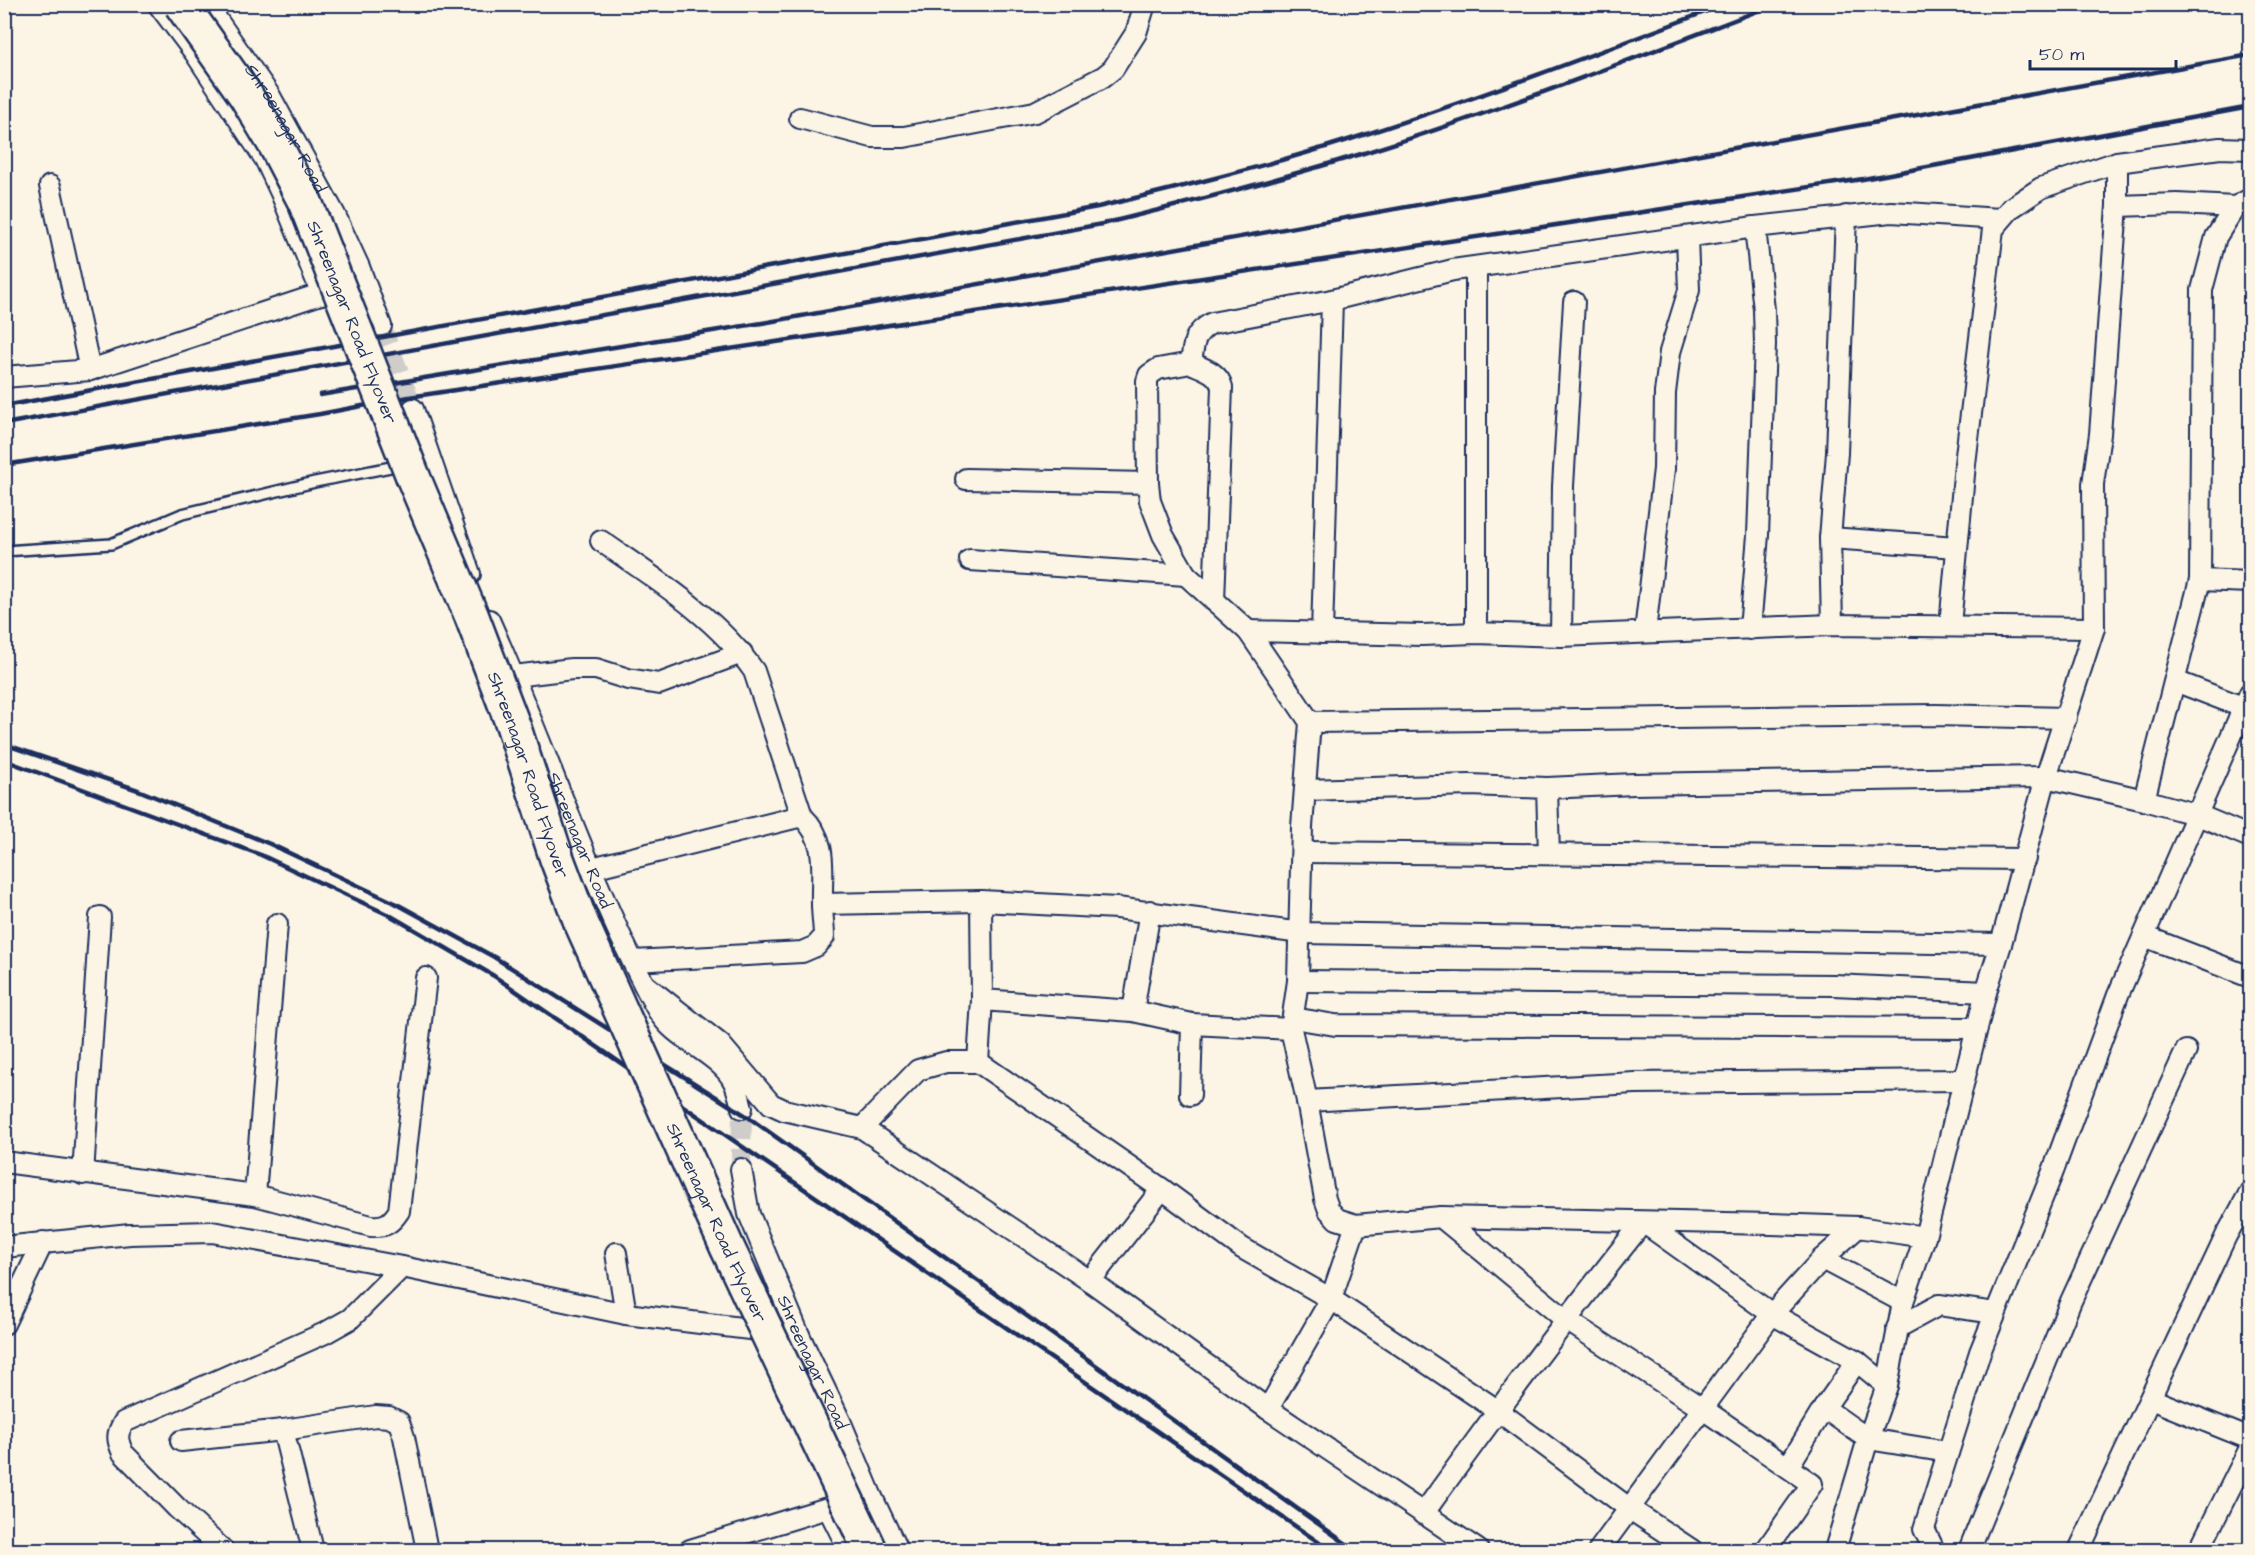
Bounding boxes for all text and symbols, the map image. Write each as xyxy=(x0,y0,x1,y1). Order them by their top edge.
scale bar xyxy=(2030,33,2176,71)
text: 50 m xyxy=(2039,42,2084,67)
street label: Shreenagar Road xyxy=(239,59,333,197)
street label: Shreenagar Road Flyover xyxy=(301,217,404,427)
street label: Shreenagar Road Flyover xyxy=(481,668,576,882)
street label: Shreenagar Road xyxy=(541,768,619,912)
street label: Shreenagar Road Flyover xyxy=(660,1119,773,1326)
street label: Shreenagar Road xyxy=(771,1291,855,1433)

